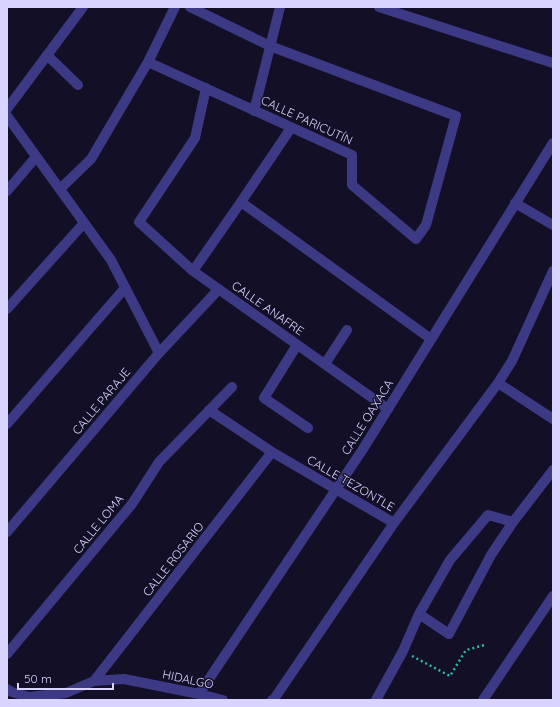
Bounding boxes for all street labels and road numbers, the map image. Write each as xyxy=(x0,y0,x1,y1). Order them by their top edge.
street label: CALLE PARICUTÍN xyxy=(259,92,355,148)
street label: CALLE ANAFRE xyxy=(229,278,307,338)
street label: CALLE PARAJE xyxy=(69,364,133,437)
street label: CALLE OAXACA xyxy=(338,376,396,457)
street label: CALLE TEZONTLE xyxy=(305,452,398,514)
street label: CALLE LOMA xyxy=(70,491,127,557)
street label: CALLE ROSARIO xyxy=(139,519,207,599)
street label: HIDALGO xyxy=(161,666,215,692)

